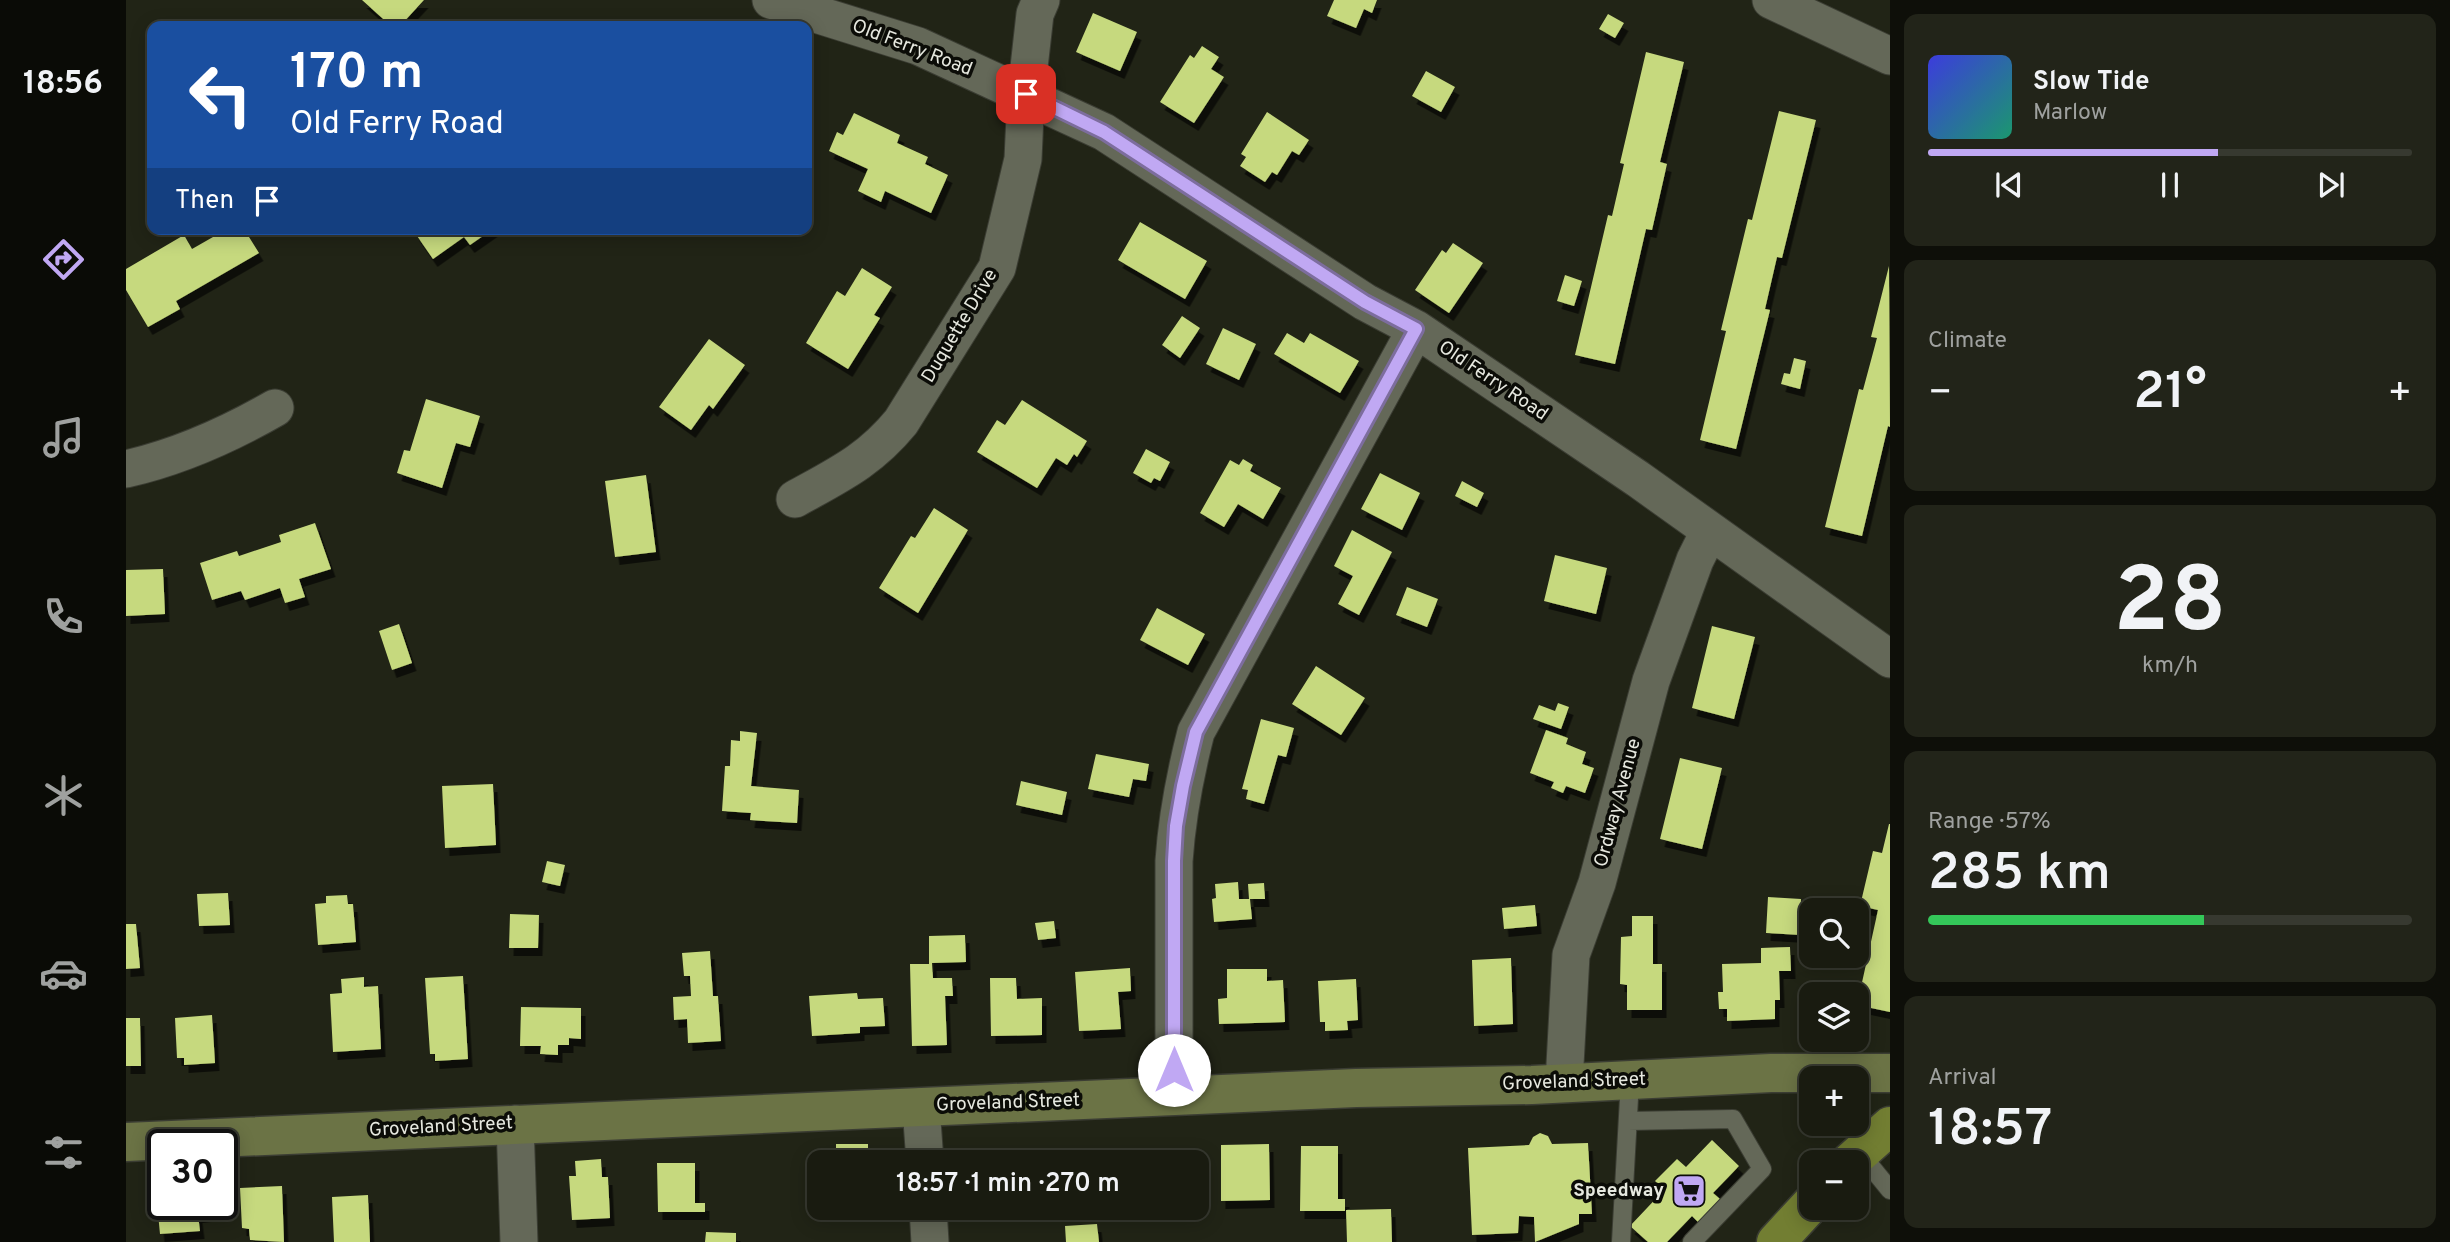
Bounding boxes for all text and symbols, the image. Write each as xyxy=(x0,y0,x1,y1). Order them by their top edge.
street label: Old Ferry Road xyxy=(848,14,976,82)
text: 170 m xyxy=(290,44,423,106)
icon: left xyxy=(175,49,266,140)
pin xyxy=(996,64,1056,124)
text: 18:56 xyxy=(23,65,103,105)
text: Slow Tide xyxy=(2033,66,2150,99)
icon: arrive xyxy=(1007,75,1045,113)
text: Marlow xyxy=(2033,99,2107,128)
text: Old Ferry Road xyxy=(290,105,504,145)
icon: previous xyxy=(1990,166,2028,204)
icon: pause xyxy=(2151,166,2189,204)
icon: next xyxy=(2312,166,2350,204)
icon: arrive xyxy=(248,182,286,220)
text: Then xyxy=(175,185,234,218)
icon: directions xyxy=(39,235,88,284)
street label: Duquette Drive xyxy=(917,265,1003,387)
text: Climate xyxy=(1928,327,2007,356)
street label: Old Ferry Road xyxy=(1434,336,1552,426)
text: 21° xyxy=(2133,361,2207,427)
text: − xyxy=(1928,370,1953,419)
text: + xyxy=(2387,370,2412,419)
icon: music xyxy=(39,413,88,462)
text: 28 xyxy=(2114,549,2226,664)
icon: phone xyxy=(39,592,88,641)
text: km/h xyxy=(2142,652,2198,681)
street label: Ordway Avenue xyxy=(1589,736,1647,870)
icon: climate xyxy=(39,771,88,820)
text: Range · 57% xyxy=(1928,808,2051,837)
text: 285 km xyxy=(1928,842,2111,908)
map controls xyxy=(1799,898,1869,1220)
button: search xyxy=(1799,898,1869,968)
icon: car xyxy=(39,949,88,998)
button: layers xyxy=(1799,982,1869,1052)
position arrow xyxy=(1137,1033,1211,1107)
text: Arrival xyxy=(1928,1064,1997,1093)
button: + xyxy=(1799,1066,1869,1136)
street label: Groveland Street xyxy=(1502,1067,1646,1097)
street label: Groveland Street xyxy=(936,1088,1080,1118)
text: 18:57 xyxy=(1928,1098,2052,1164)
street label: Groveland Street xyxy=(368,1111,514,1143)
icon: filters xyxy=(39,1128,88,1177)
speed limit sign: 30 xyxy=(147,1129,238,1220)
button: − xyxy=(1799,1150,1869,1220)
text: 18:57 · 1 min · 270 m xyxy=(896,1168,1120,1201)
supermarket icon: Speedway xyxy=(1670,1172,1708,1210)
place label: Speedway xyxy=(1573,1179,1664,1203)

